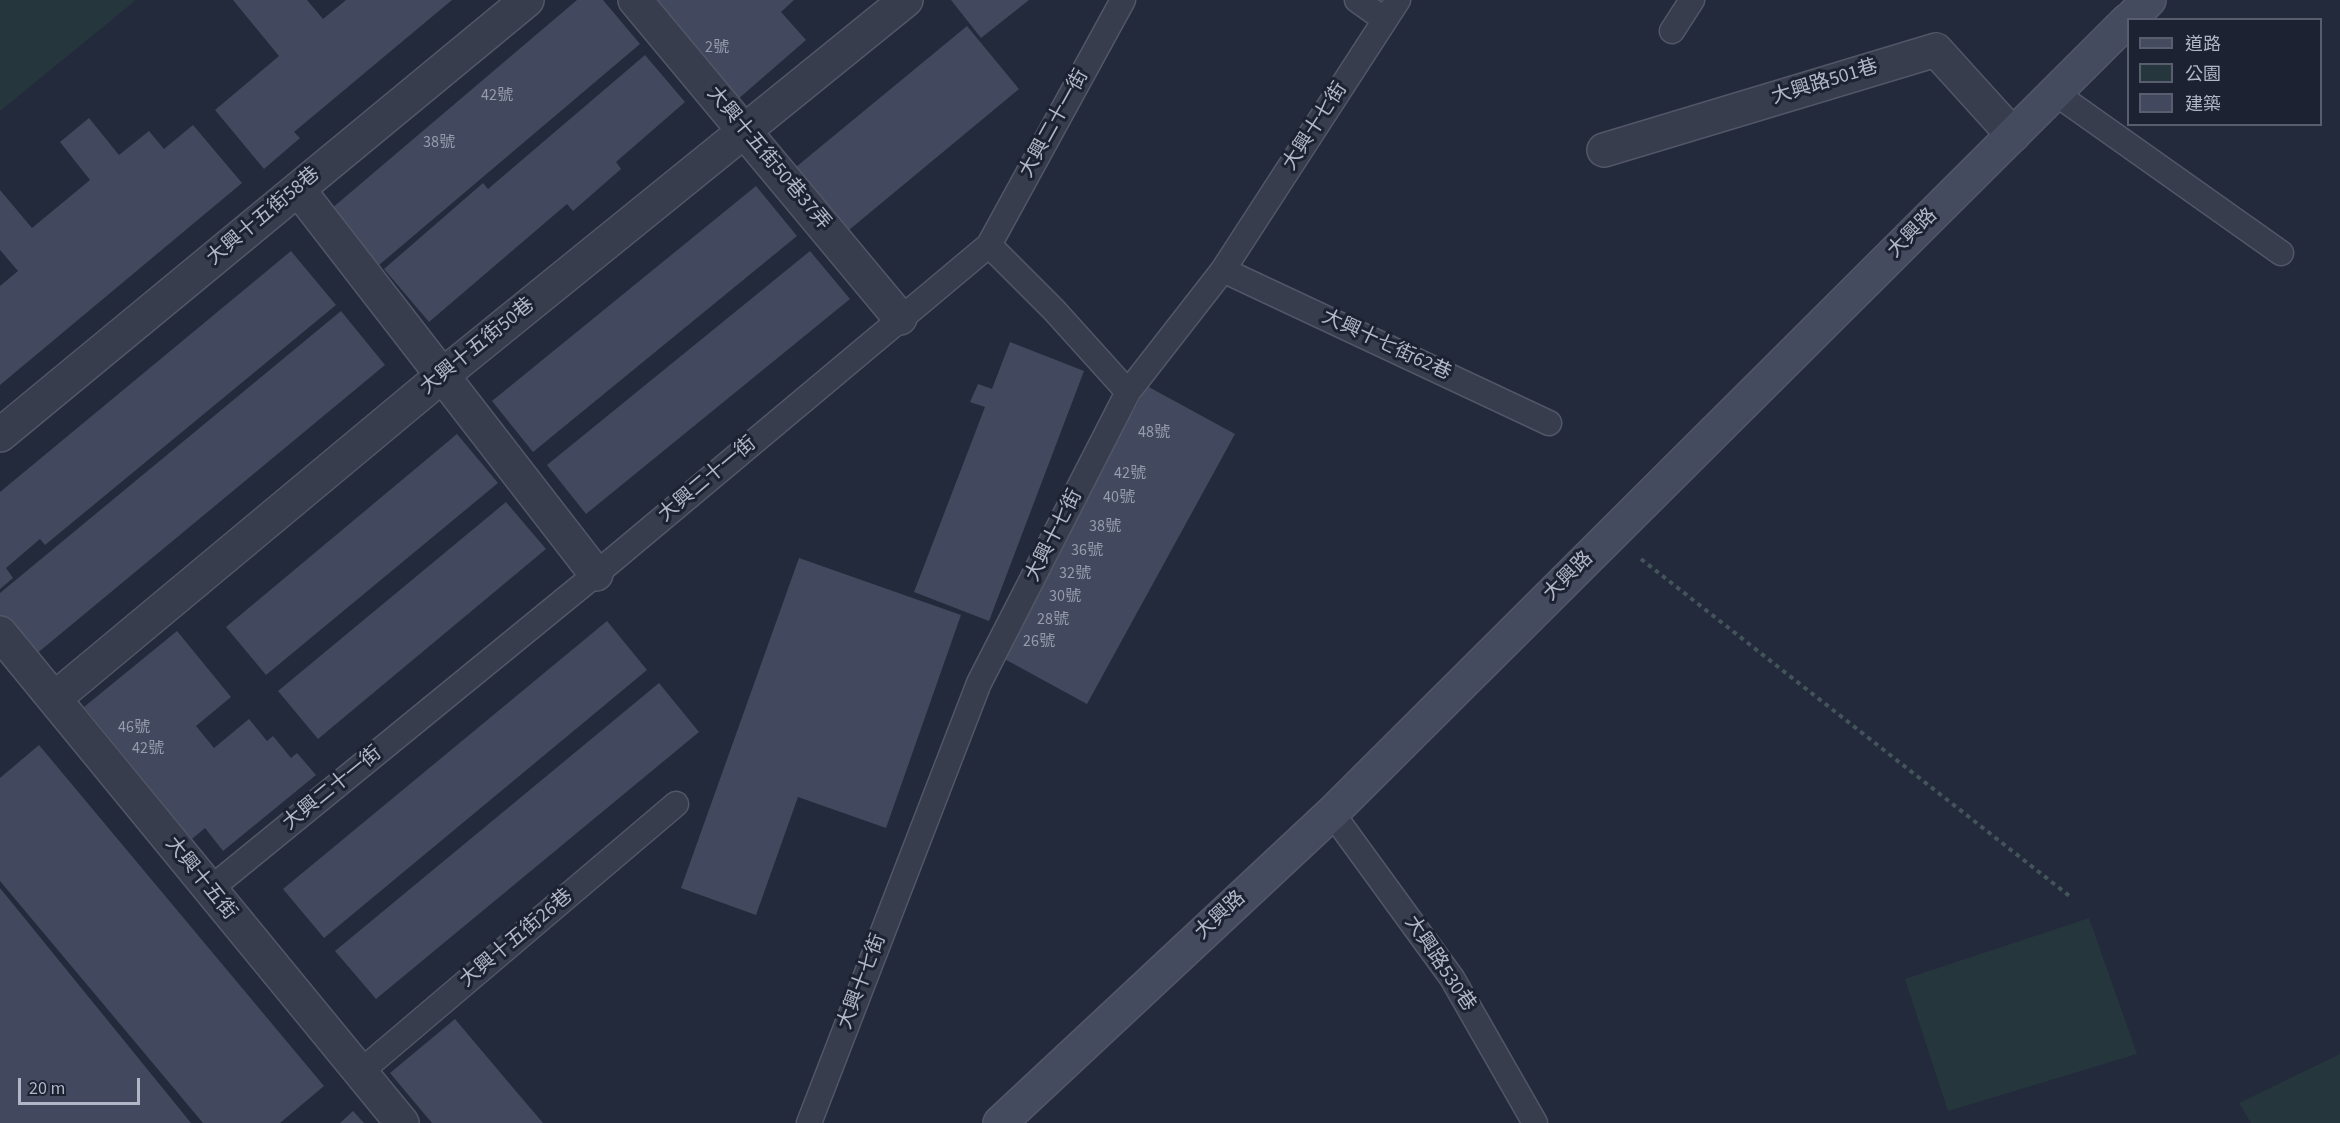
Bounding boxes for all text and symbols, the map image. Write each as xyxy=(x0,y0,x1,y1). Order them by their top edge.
legend xyxy=(2127,18,2322,126)
text: 道路 xyxy=(2185,32,2221,57)
house number: 2號 xyxy=(705,38,729,58)
street label: 大興路501巷 xyxy=(1769,55,1881,111)
text: 公園 xyxy=(2185,62,2221,87)
street label: 大興二十一街 xyxy=(1015,66,1095,182)
street label: 大興十七街 xyxy=(1279,79,1353,175)
street label: 大興十五街50巷37弄 xyxy=(701,82,835,236)
house number: 42號 xyxy=(481,86,513,106)
text: 建築 xyxy=(2185,92,2221,117)
house number: 38號 xyxy=(423,133,455,153)
street label: 大興十五街58巷 xyxy=(203,163,325,271)
street label: 大興路 xyxy=(1883,204,1943,264)
street label: 大興十五街50巷 xyxy=(416,294,540,400)
street label: 大興十七街62巷 xyxy=(1318,306,1454,386)
house number: 48號 xyxy=(1138,423,1170,443)
street label: 大興二十一街 xyxy=(654,432,762,528)
house number: 42號 xyxy=(1114,464,1146,484)
street label: 大興十七街 xyxy=(1022,486,1088,586)
house number: 40號 xyxy=(1103,488,1135,508)
house number: 38號 xyxy=(1089,517,1121,537)
house number: 36號 xyxy=(1071,541,1103,561)
street label: 大興路 xyxy=(1539,547,1599,607)
house number: 32號 xyxy=(1059,564,1091,584)
house number: 30號 xyxy=(1049,587,1081,607)
house number: 28號 xyxy=(1037,610,1069,630)
house number: 26號 xyxy=(1023,632,1055,652)
house number: 46號 xyxy=(118,718,150,738)
house number: 42號 xyxy=(132,739,164,759)
street label: 大興二十一街 xyxy=(279,742,387,836)
street label: 大興十五街 xyxy=(159,833,241,925)
street label: 大興十五街26巷 xyxy=(456,885,578,993)
street label: 大興路 xyxy=(1191,887,1251,945)
street label: 大興路530巷 xyxy=(1398,912,1480,1016)
street label: 大興十七街 xyxy=(834,931,892,1033)
scale bar xyxy=(21,1066,142,1104)
text: 20 m xyxy=(29,1076,65,1101)

